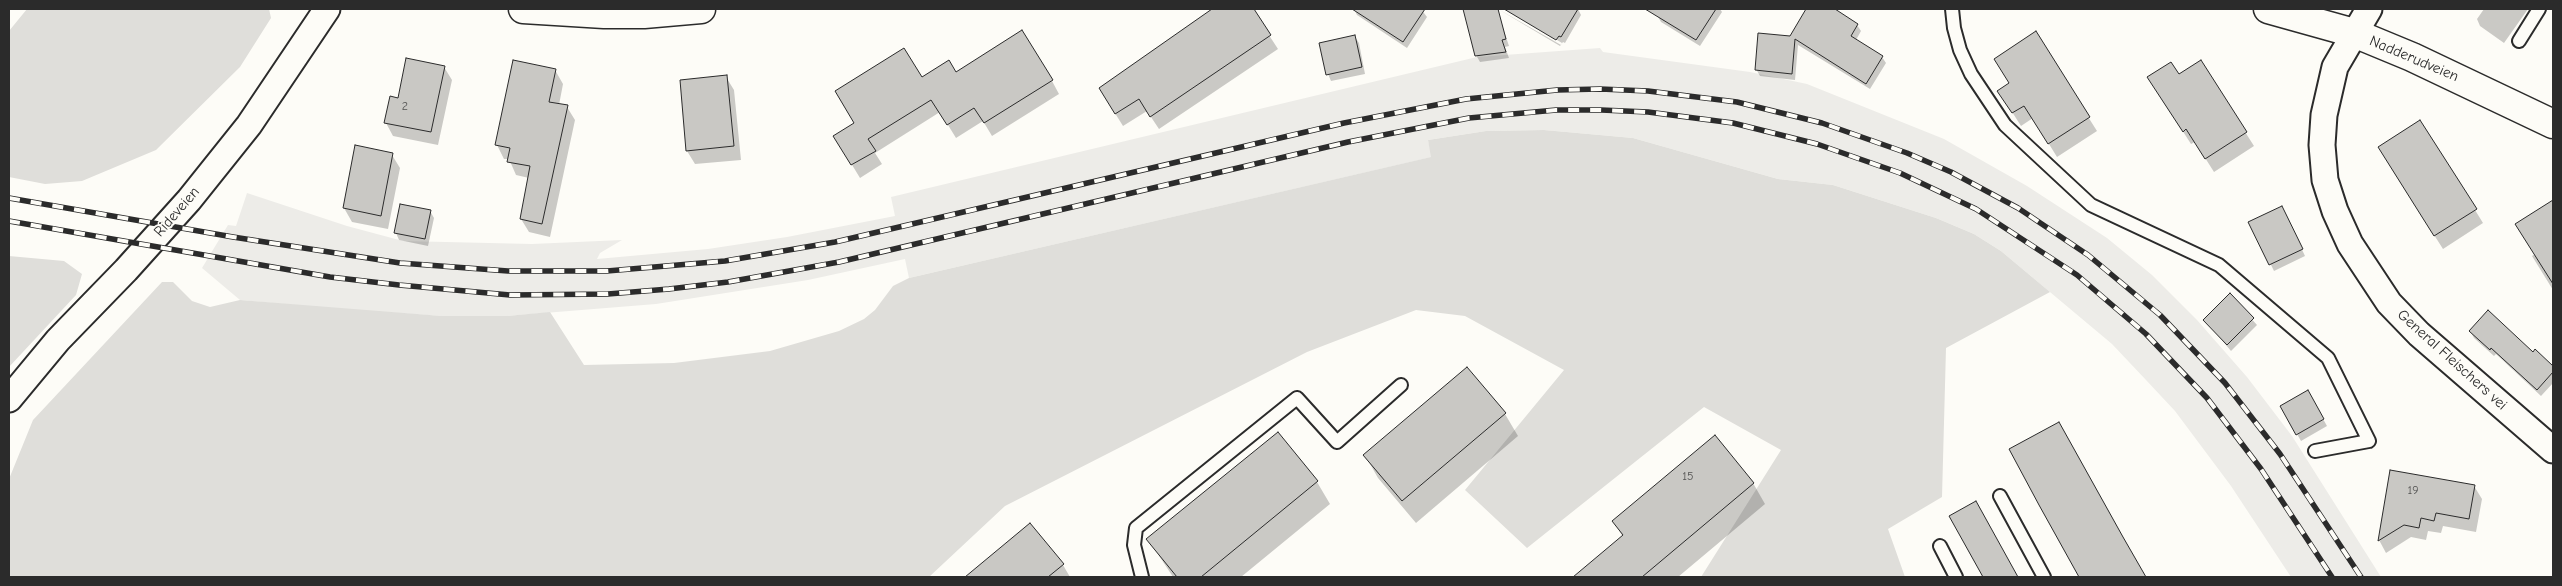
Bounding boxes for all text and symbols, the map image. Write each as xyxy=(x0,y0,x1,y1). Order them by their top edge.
street label: Nadderudveien xyxy=(2367,32,2461,86)
house number: 2 xyxy=(402,100,408,114)
street label: Rideveien xyxy=(150,183,204,241)
street label: General Fleischers vei xyxy=(2393,306,2511,414)
house number: 15 xyxy=(1682,470,1694,484)
house number: 19 xyxy=(2407,484,2419,498)

